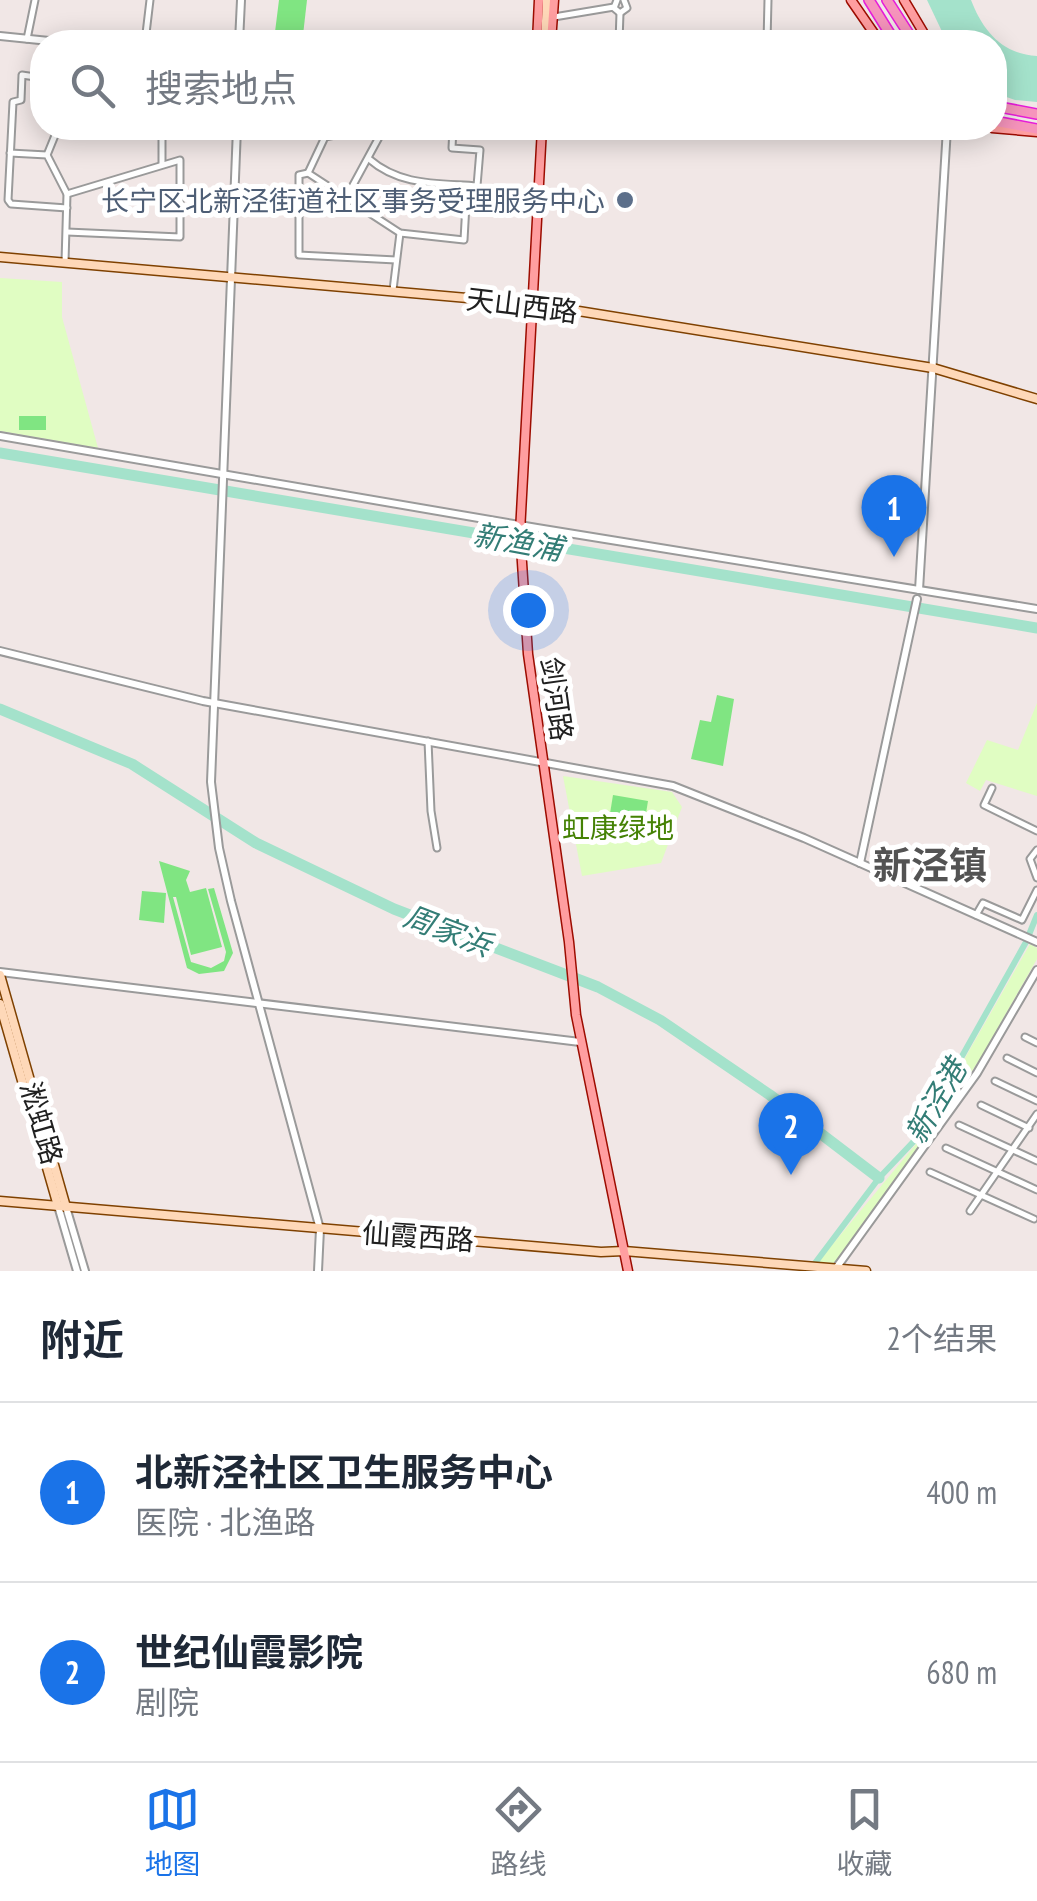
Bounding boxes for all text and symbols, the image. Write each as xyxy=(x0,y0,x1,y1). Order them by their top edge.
search box xyxy=(30,30,1007,140)
icon: search xyxy=(65,58,120,113)
text: 搜索地点 xyxy=(145,63,297,112)
place label: 长宁区北新泾街道社区事务受理服务中心 xyxy=(101,182,605,219)
marker: 长宁区北新泾街道社区事务受理服务中心 xyxy=(614,189,636,211)
street label: 天山西路 xyxy=(464,280,580,330)
pin: 1 xyxy=(862,474,926,557)
water label: 新渔浦 xyxy=(470,514,570,569)
your location xyxy=(503,585,554,636)
street label: 剑河路 xyxy=(533,655,581,743)
park label: 虹康绿地 xyxy=(562,809,674,846)
district label: 新泾镇 xyxy=(873,840,987,889)
water label: 周家浜 xyxy=(399,896,500,965)
water label: 新泾港 xyxy=(896,1049,976,1150)
street label: 淞虹路 xyxy=(13,1078,71,1168)
pin: 2 xyxy=(758,1092,824,1175)
street label: 仙霞西路 xyxy=(361,1214,475,1258)
text: 附近 xyxy=(40,1312,124,1367)
text: 2个结果 xyxy=(887,1317,997,1359)
text: 北新泾社区卫生服务中心 xyxy=(135,1447,553,1496)
text: 1 xyxy=(65,1471,80,1513)
text: 400 m xyxy=(926,1471,997,1513)
text: 医院 · 北渔路 xyxy=(135,1501,315,1543)
text: 世纪仙霞影院 xyxy=(135,1627,363,1676)
text: 2 xyxy=(65,1651,80,1693)
text: 680 m xyxy=(926,1651,997,1693)
text: 剧院 xyxy=(135,1681,199,1723)
tab: 地图 xyxy=(145,1782,201,1882)
tab: 路线 xyxy=(490,1782,546,1882)
tab: 收藏 xyxy=(836,1782,892,1882)

